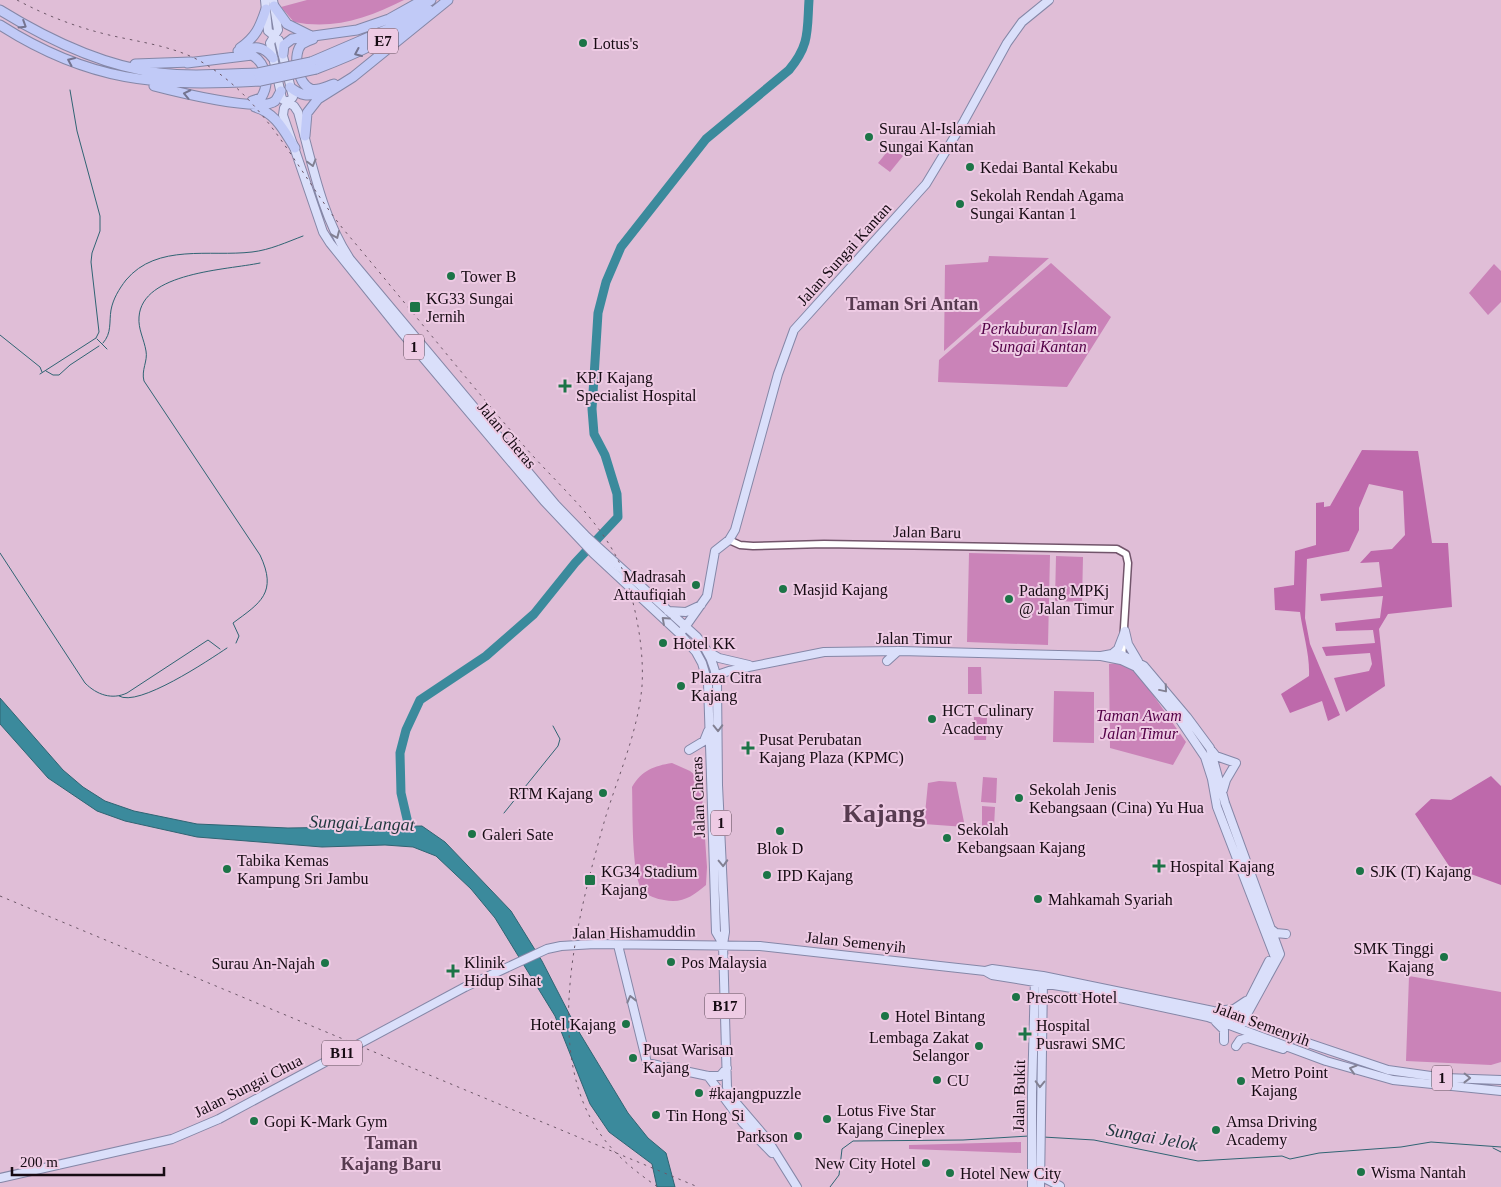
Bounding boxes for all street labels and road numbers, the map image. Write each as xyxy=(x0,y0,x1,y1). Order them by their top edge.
road number: E7 xyxy=(368,28,398,54)
street label: Jalan Sungai Kantan xyxy=(794,199,895,309)
road number: 1 xyxy=(404,334,424,360)
street label: Jalan Cheras xyxy=(474,398,540,472)
street label: Jalan Baru xyxy=(893,523,961,541)
street label: Jalan Timur xyxy=(876,630,953,647)
street label: Jalan Cheras xyxy=(688,756,708,838)
road number: 1 xyxy=(711,810,731,836)
street label: Jalan Hishamuddin xyxy=(572,922,696,942)
street label: Jalan Semenyih xyxy=(805,928,907,957)
road number: B17 xyxy=(705,994,745,1018)
street label: Jalan Semenyih xyxy=(1211,999,1312,1050)
road number: B11 xyxy=(322,1040,362,1066)
street label: Jalan Sungai Chua xyxy=(191,1051,305,1121)
street label: Jalan Bukit xyxy=(1010,1059,1028,1132)
road number: 1 xyxy=(1432,1066,1452,1090)

